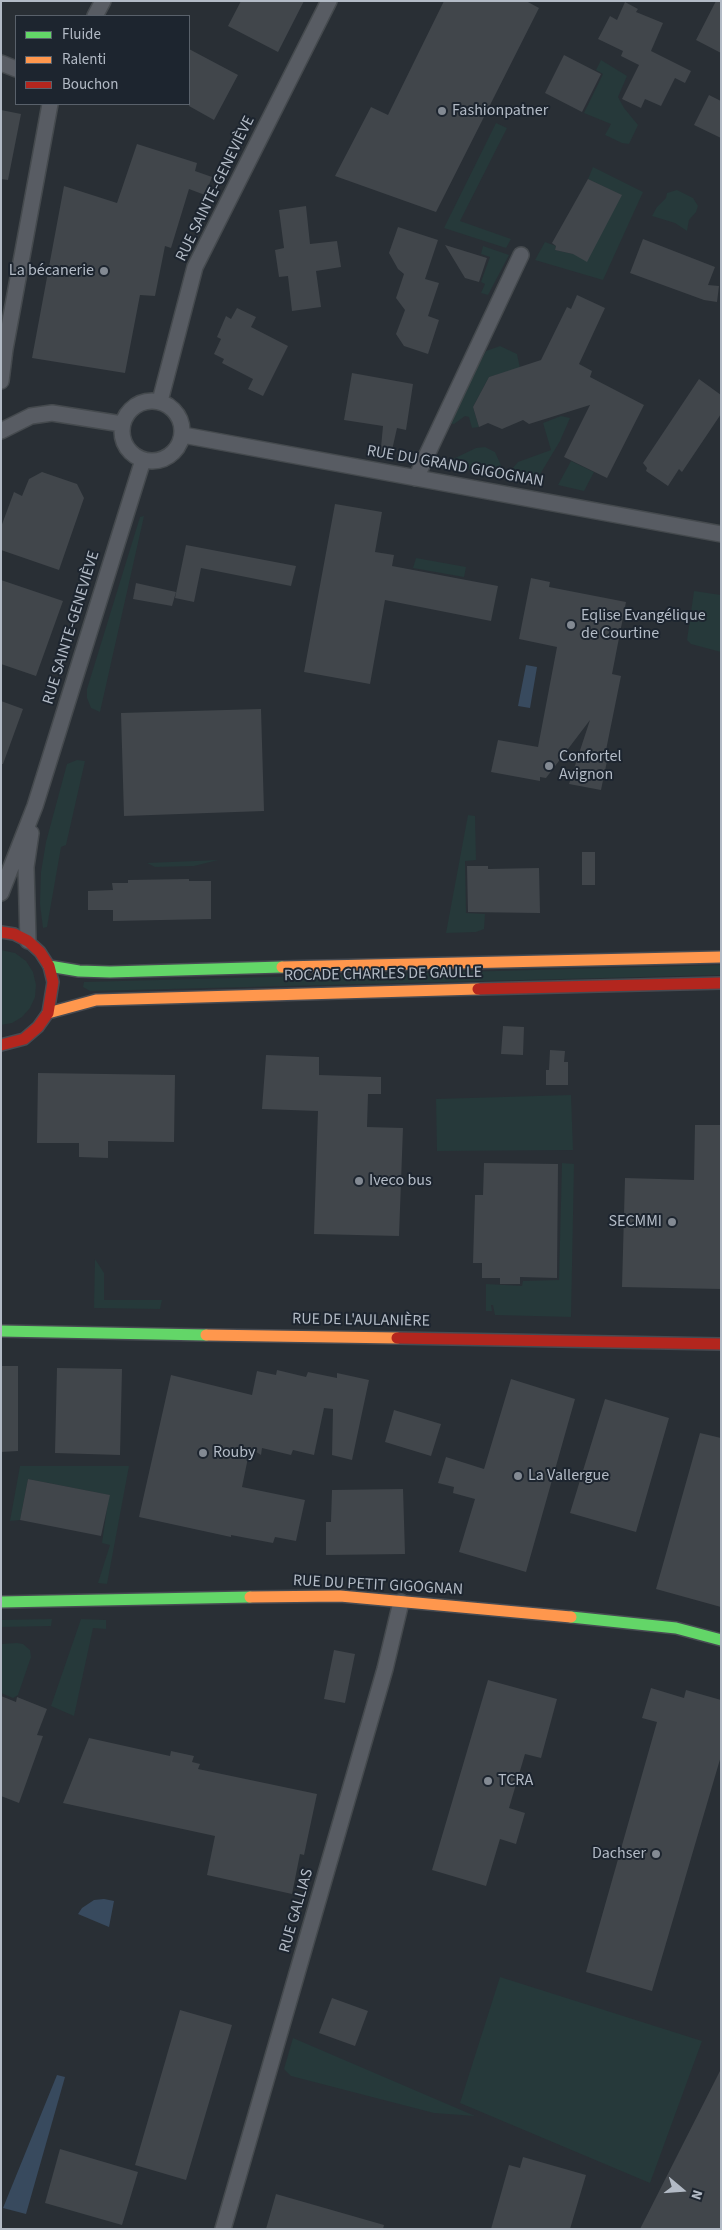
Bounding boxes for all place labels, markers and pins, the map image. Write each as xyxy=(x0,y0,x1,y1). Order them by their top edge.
place label: Fashionpatner xyxy=(452,101,548,121)
marker: Fashionpatner xyxy=(436,105,448,117)
place label: La bécanerie xyxy=(9,261,94,281)
marker: La bécanerie xyxy=(98,265,110,277)
place label: Eqlise Evangélique de Courtine xyxy=(581,606,706,644)
marker: Eqlise Evangélique de Courtine xyxy=(565,619,577,631)
place label: Confortel Avignon xyxy=(559,747,622,785)
marker: Confortel Avignon xyxy=(543,760,555,772)
place label: Iveco bus xyxy=(369,1171,432,1191)
marker: Iveco bus xyxy=(353,1175,365,1187)
place label: SECMMI xyxy=(608,1212,662,1232)
marker: SECMMI xyxy=(666,1216,678,1228)
place label: Rouby xyxy=(213,1443,256,1463)
marker: Rouby xyxy=(197,1447,209,1459)
place label: La Vallergue xyxy=(528,1466,609,1486)
marker: La Vallergue xyxy=(512,1470,524,1482)
place label: TCRA xyxy=(498,1771,533,1791)
marker: TCRA xyxy=(482,1775,494,1787)
place label: Dachser xyxy=(592,1844,646,1864)
marker: Dachser xyxy=(650,1848,662,1860)

